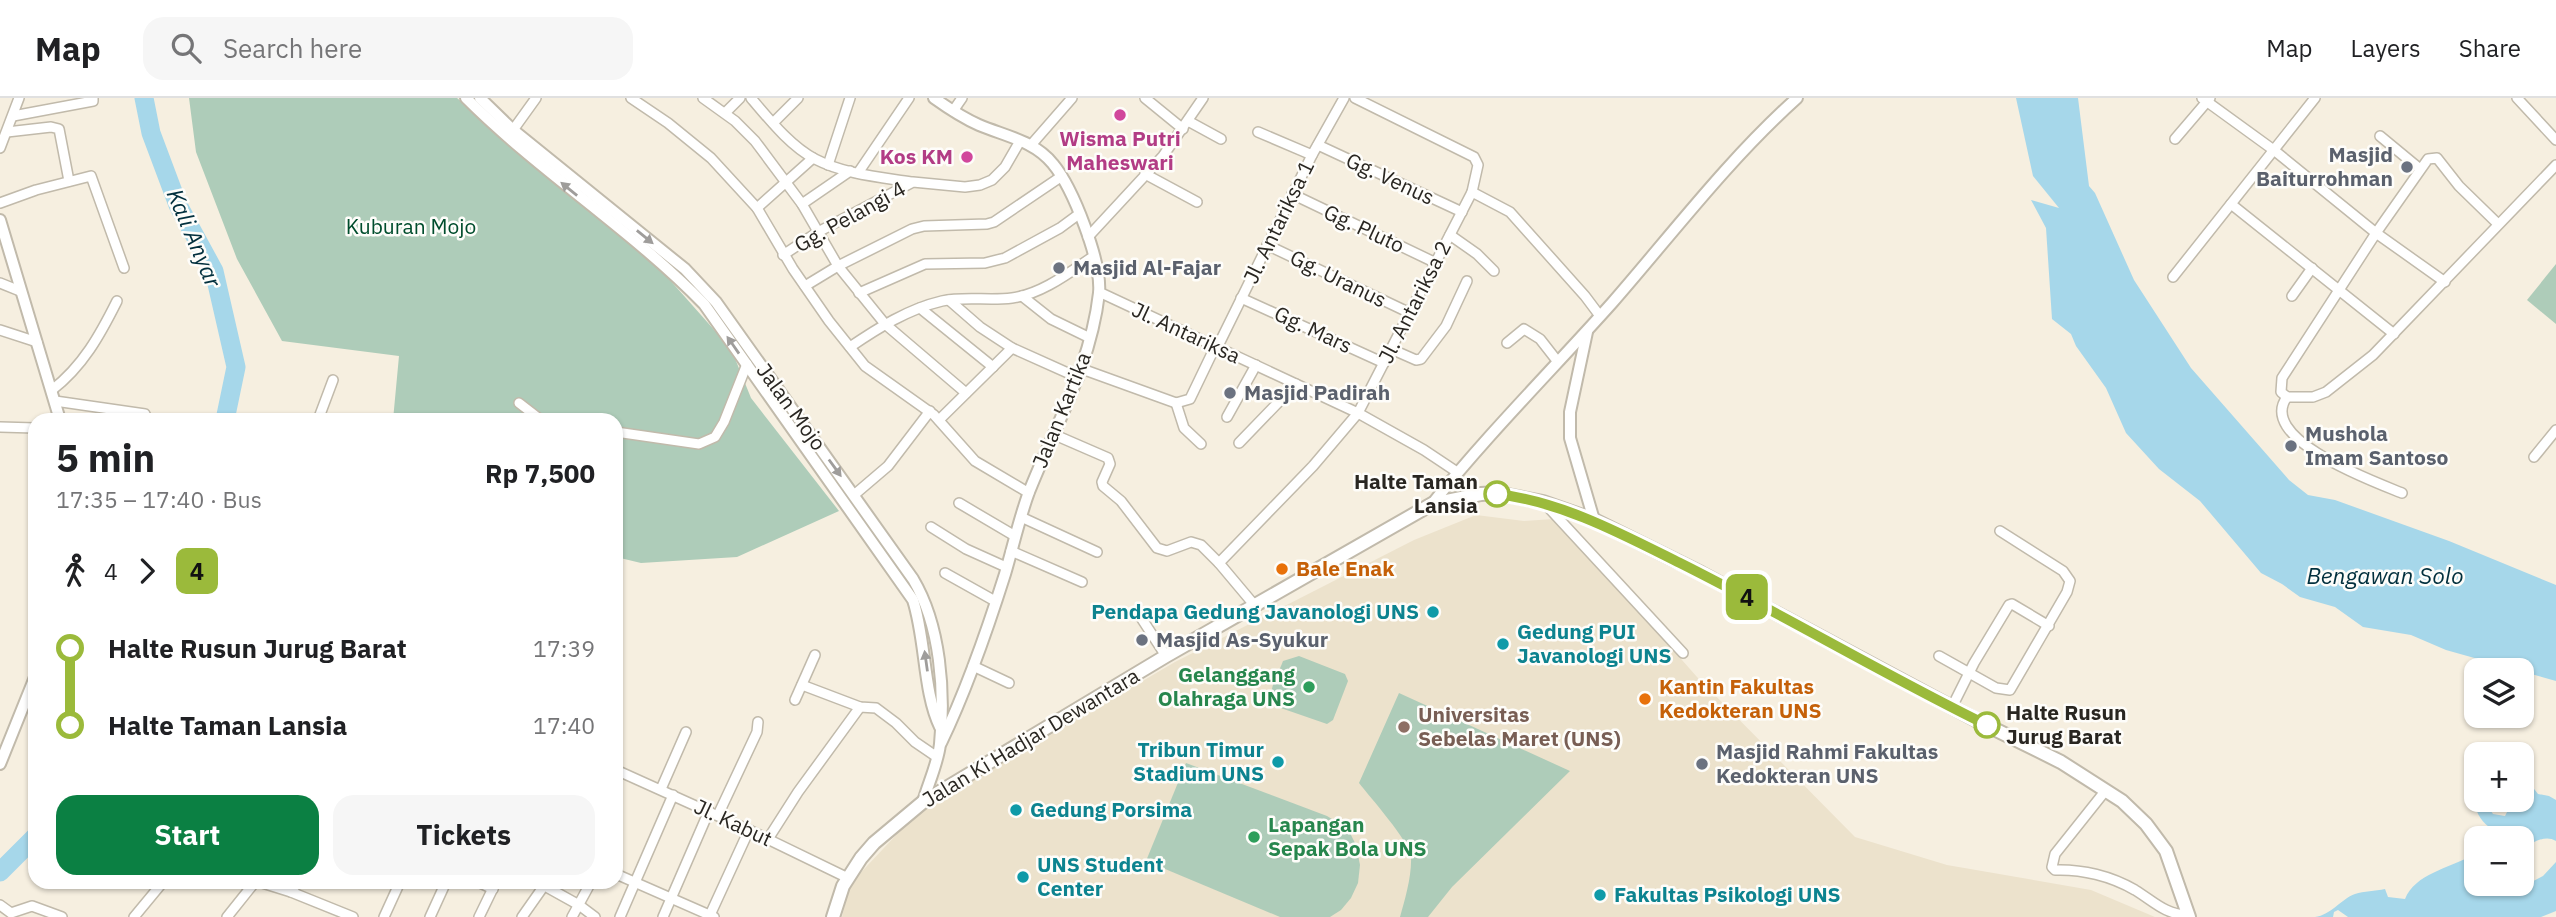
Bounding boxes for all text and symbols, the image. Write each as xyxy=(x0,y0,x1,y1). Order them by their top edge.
search box xyxy=(143,17,633,80)
text: Map xyxy=(35,27,101,70)
icon: search xyxy=(167,29,205,67)
text: Search here xyxy=(223,31,362,65)
text: Map xyxy=(2266,32,2313,64)
text: Layers xyxy=(2351,32,2421,64)
text: Share xyxy=(2459,32,2521,64)
marker: Wisma Putri Maheswari xyxy=(1112,107,1128,123)
place label: Wisma Putri Maheswari xyxy=(1059,124,1181,176)
place label: Masjid Baiturrohman xyxy=(2256,140,2393,192)
place label: Kos KM xyxy=(880,142,953,170)
street label: Gg. Venus xyxy=(1342,145,1439,211)
marker: Kos KM xyxy=(959,149,975,165)
street label: Jl. Antariksa 1 xyxy=(1236,155,1320,288)
marker: Masjid Baiturrohman xyxy=(2399,159,2415,175)
street label: Gg. Pelangi 4 xyxy=(789,174,910,258)
one-way arrow xyxy=(561,182,578,197)
water label: Kali Anyar xyxy=(161,184,229,292)
street label: Gg. Pluto xyxy=(1320,197,1409,259)
park label: Kuburan Mojo xyxy=(346,212,476,240)
one-way arrow xyxy=(635,229,653,244)
street label: Jl. Antariksa 2 xyxy=(1371,235,1457,368)
street label: Gg. Uranus xyxy=(1286,243,1391,313)
place label: Masjid Al-Fajar xyxy=(1073,253,1222,281)
marker: Masjid Al-Fajar xyxy=(1051,260,1067,276)
street label: Jl. Antariksa xyxy=(1128,295,1245,369)
street label: Gg. Mars xyxy=(1270,299,1357,359)
one-way arrow xyxy=(726,336,740,354)
street label: Jalan Kartika xyxy=(1025,348,1097,472)
street label: Jalan Mojo xyxy=(751,357,833,456)
place label: Masjid Padirah xyxy=(1244,378,1390,406)
marker: Masjid Padirah xyxy=(1222,385,1238,401)
place label: Mushola Imam Santoso xyxy=(2305,419,2448,471)
text: 5 min xyxy=(56,433,155,482)
marker: Mushola Imam Santoso xyxy=(2283,438,2299,454)
text: Rp 7,500 xyxy=(485,456,595,490)
one-way arrow xyxy=(827,459,841,477)
place label: Halte Taman Lansia xyxy=(1354,467,1478,519)
marker: Halte Taman Lansia xyxy=(1484,481,1510,507)
text: 17:35 – 17:40 · Bus xyxy=(56,484,262,514)
icon: walk xyxy=(56,552,94,590)
icon: forward xyxy=(128,552,166,590)
place label: Bale Enak xyxy=(1296,554,1395,582)
text: 4 xyxy=(190,555,204,587)
text: 4 xyxy=(104,556,118,586)
water label: Bengawan Solo xyxy=(2306,560,2464,590)
marker: Bale Enak xyxy=(1274,561,1290,577)
line badge: 4 xyxy=(1724,574,1770,620)
text: 4 xyxy=(1740,581,1754,613)
place label: Pendapa Gedung Javanologi UNS xyxy=(1091,597,1419,625)
marker: Pendapa Gedung Javanologi UNS xyxy=(1425,604,1441,620)
place label: Gedung PUI Javanologi UNS xyxy=(1517,617,1672,669)
place label: Masjid As-Syukur xyxy=(1156,625,1329,653)
text: Halte Rusun Jurug Barat xyxy=(108,631,407,665)
marker: Masjid As-Syukur xyxy=(1134,632,1150,648)
text: 17:39 xyxy=(533,633,595,663)
marker: Gedung PUI Javanologi UNS xyxy=(1495,636,1511,652)
one-way arrow xyxy=(920,650,931,672)
map controls xyxy=(2464,658,2534,896)
button: layers xyxy=(2464,658,2534,728)
place label: Gelanggang Olahraga UNS xyxy=(1158,660,1295,712)
street label: Jalan Ki Hadjar Dewantara xyxy=(917,661,1144,813)
place label: Kantin Fakultas Kedokteran UNS xyxy=(1659,672,1822,724)
marker: Gelanggang Olahraga UNS xyxy=(1301,679,1317,695)
marker: Kantin Fakultas Kedokteran UNS xyxy=(1637,691,1653,707)
place label: Halte Rusun Jurug Barat xyxy=(2006,698,2126,750)
place label: Universitas Sebelas Maret (UNS) xyxy=(1418,700,1621,752)
text: Halte Taman Lansia xyxy=(108,708,347,742)
text: 17:40 xyxy=(533,710,595,740)
marker: Halte Rusun Jurug Barat xyxy=(1974,712,2000,738)
marker: Universitas Sebelas Maret (UNS) xyxy=(1396,719,1412,735)
place label: Tribun Timur Stadium UNS xyxy=(1133,735,1265,787)
place label: Masjid Rahmi Fakultas Kedokteran UNS xyxy=(1716,737,1938,789)
button: + xyxy=(2464,742,2534,812)
marker: Tribun Timur Stadium UNS xyxy=(1270,754,1286,770)
marker: Masjid Rahmi Fakultas Kedokteran UNS xyxy=(1694,756,1710,772)
street label: Jl. Kabut xyxy=(690,792,777,852)
button: Start xyxy=(56,795,319,875)
button: Tickets xyxy=(333,795,595,875)
place label: Gedung Porsima xyxy=(1030,795,1192,823)
marker: Gedung Porsima xyxy=(1008,802,1024,818)
place label: Lapangan Sepak Bola UNS xyxy=(1268,810,1427,862)
button: − xyxy=(2464,826,2534,896)
marker: Lapangan Sepak Bola UNS xyxy=(1246,829,1262,845)
place label: UNS Student Center xyxy=(1037,850,1164,902)
marker: UNS Student Center xyxy=(1015,869,1031,885)
place label: Fakultas Psikologi UNS xyxy=(1614,880,1841,908)
marker: Fakultas Psikologi UNS xyxy=(1592,887,1608,903)

